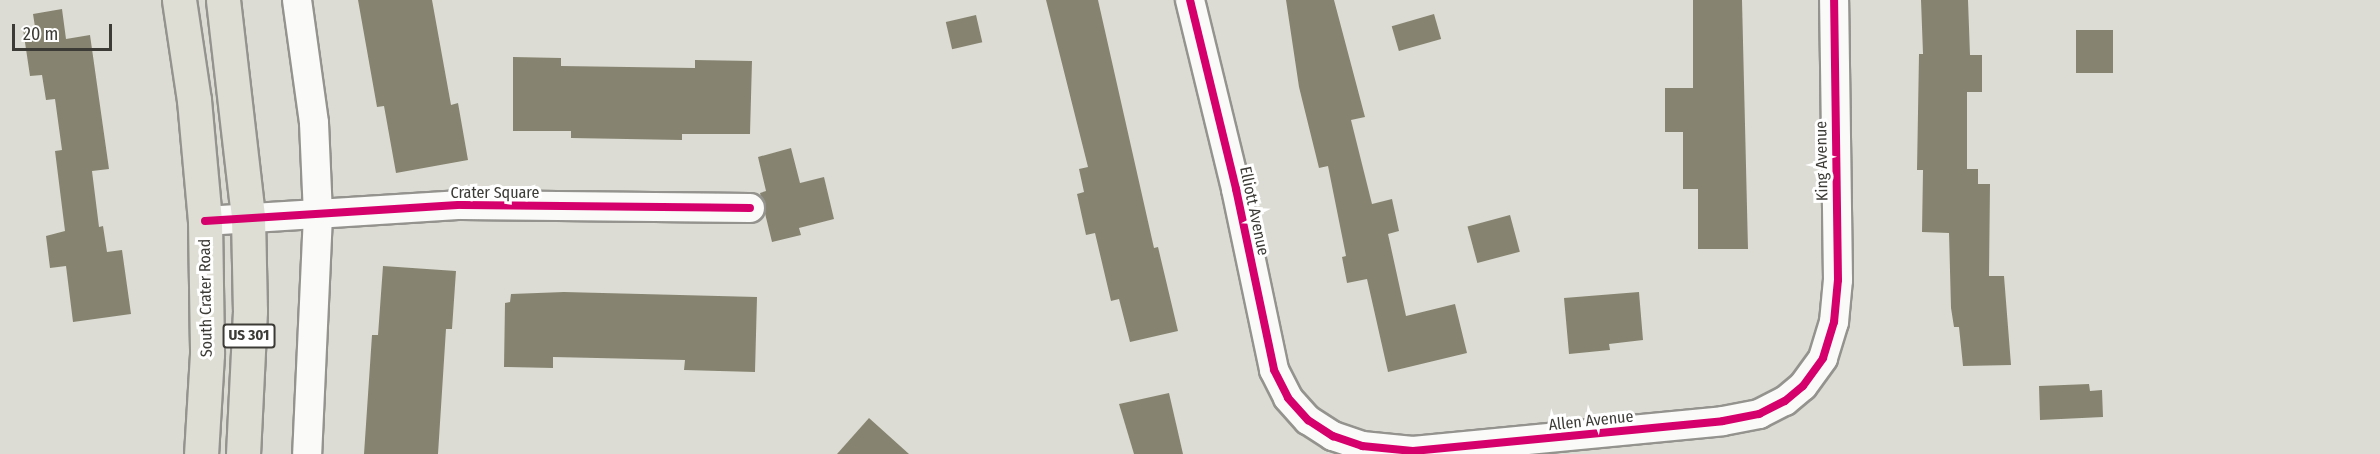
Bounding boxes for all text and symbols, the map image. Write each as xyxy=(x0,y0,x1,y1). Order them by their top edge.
scale bar xyxy=(15,12,116,50)
text: 20 m xyxy=(23,23,58,45)
street label: King Avenue xyxy=(1812,121,1832,201)
street label: Elliott Avenue xyxy=(1235,165,1273,257)
street label: Crater Square xyxy=(451,183,539,203)
street label: South Crater Road xyxy=(195,239,217,357)
road number: US 301 xyxy=(222,324,276,348)
street label: Allen Avenue xyxy=(1548,407,1634,435)

